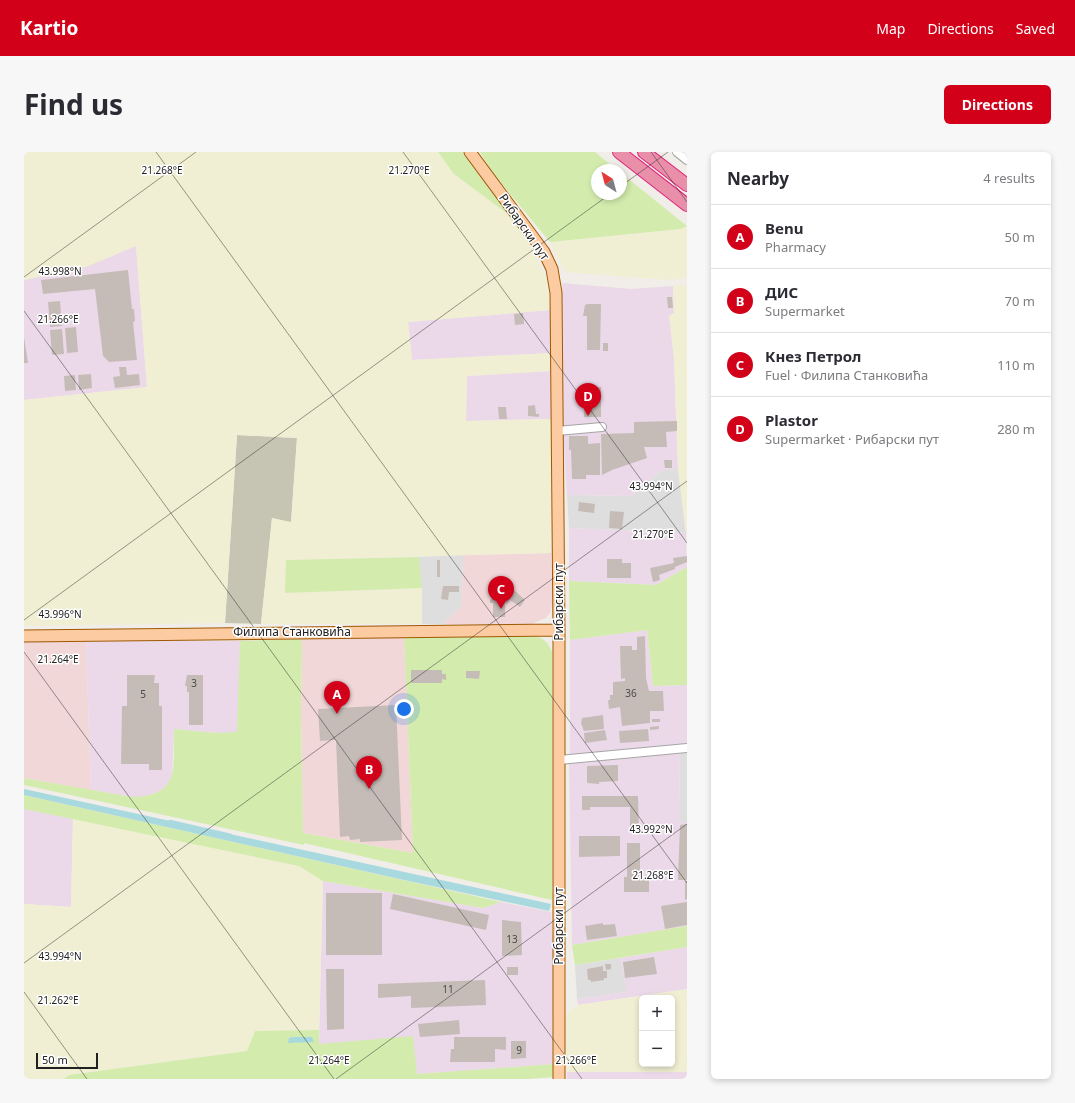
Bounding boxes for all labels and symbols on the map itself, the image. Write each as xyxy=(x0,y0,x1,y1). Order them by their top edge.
text: 21.268°E xyxy=(141,163,183,177)
text: 21.270°E xyxy=(388,163,430,177)
north arrow xyxy=(591,164,627,200)
street label: Рибарски пут xyxy=(495,190,554,264)
text: 43.998°N xyxy=(38,264,82,278)
text: 21.266°E xyxy=(37,312,79,326)
pin: D xyxy=(575,383,601,416)
text: 43.994°N xyxy=(629,479,673,493)
text: 21.270°E xyxy=(632,527,674,541)
street label: Рибарски пут xyxy=(550,563,567,641)
pin: C xyxy=(488,576,514,609)
text: 43.996°N xyxy=(38,607,82,621)
street label: Филипа Станковића xyxy=(233,623,351,640)
text: 21.264°E xyxy=(37,652,79,666)
house number: 3 xyxy=(191,676,197,690)
pin: A xyxy=(324,681,350,714)
house number: 36 xyxy=(625,686,637,700)
house number: 5 xyxy=(140,687,146,701)
your location xyxy=(394,699,414,719)
pin: B xyxy=(356,756,382,789)
text: 43.992°N xyxy=(629,822,673,836)
text: 21.268°E xyxy=(632,868,674,882)
street label: Рибарски пут xyxy=(550,887,567,965)
house number: 13 xyxy=(506,932,518,946)
text: 43.994°N xyxy=(38,949,82,963)
house number: 11 xyxy=(442,982,454,996)
text: 21.262°E xyxy=(37,993,79,1007)
house number: 9 xyxy=(516,1043,522,1057)
scale bar xyxy=(36,1051,98,1070)
text: 21.264°E xyxy=(308,1053,350,1067)
text: 21.266°E xyxy=(555,1053,597,1067)

